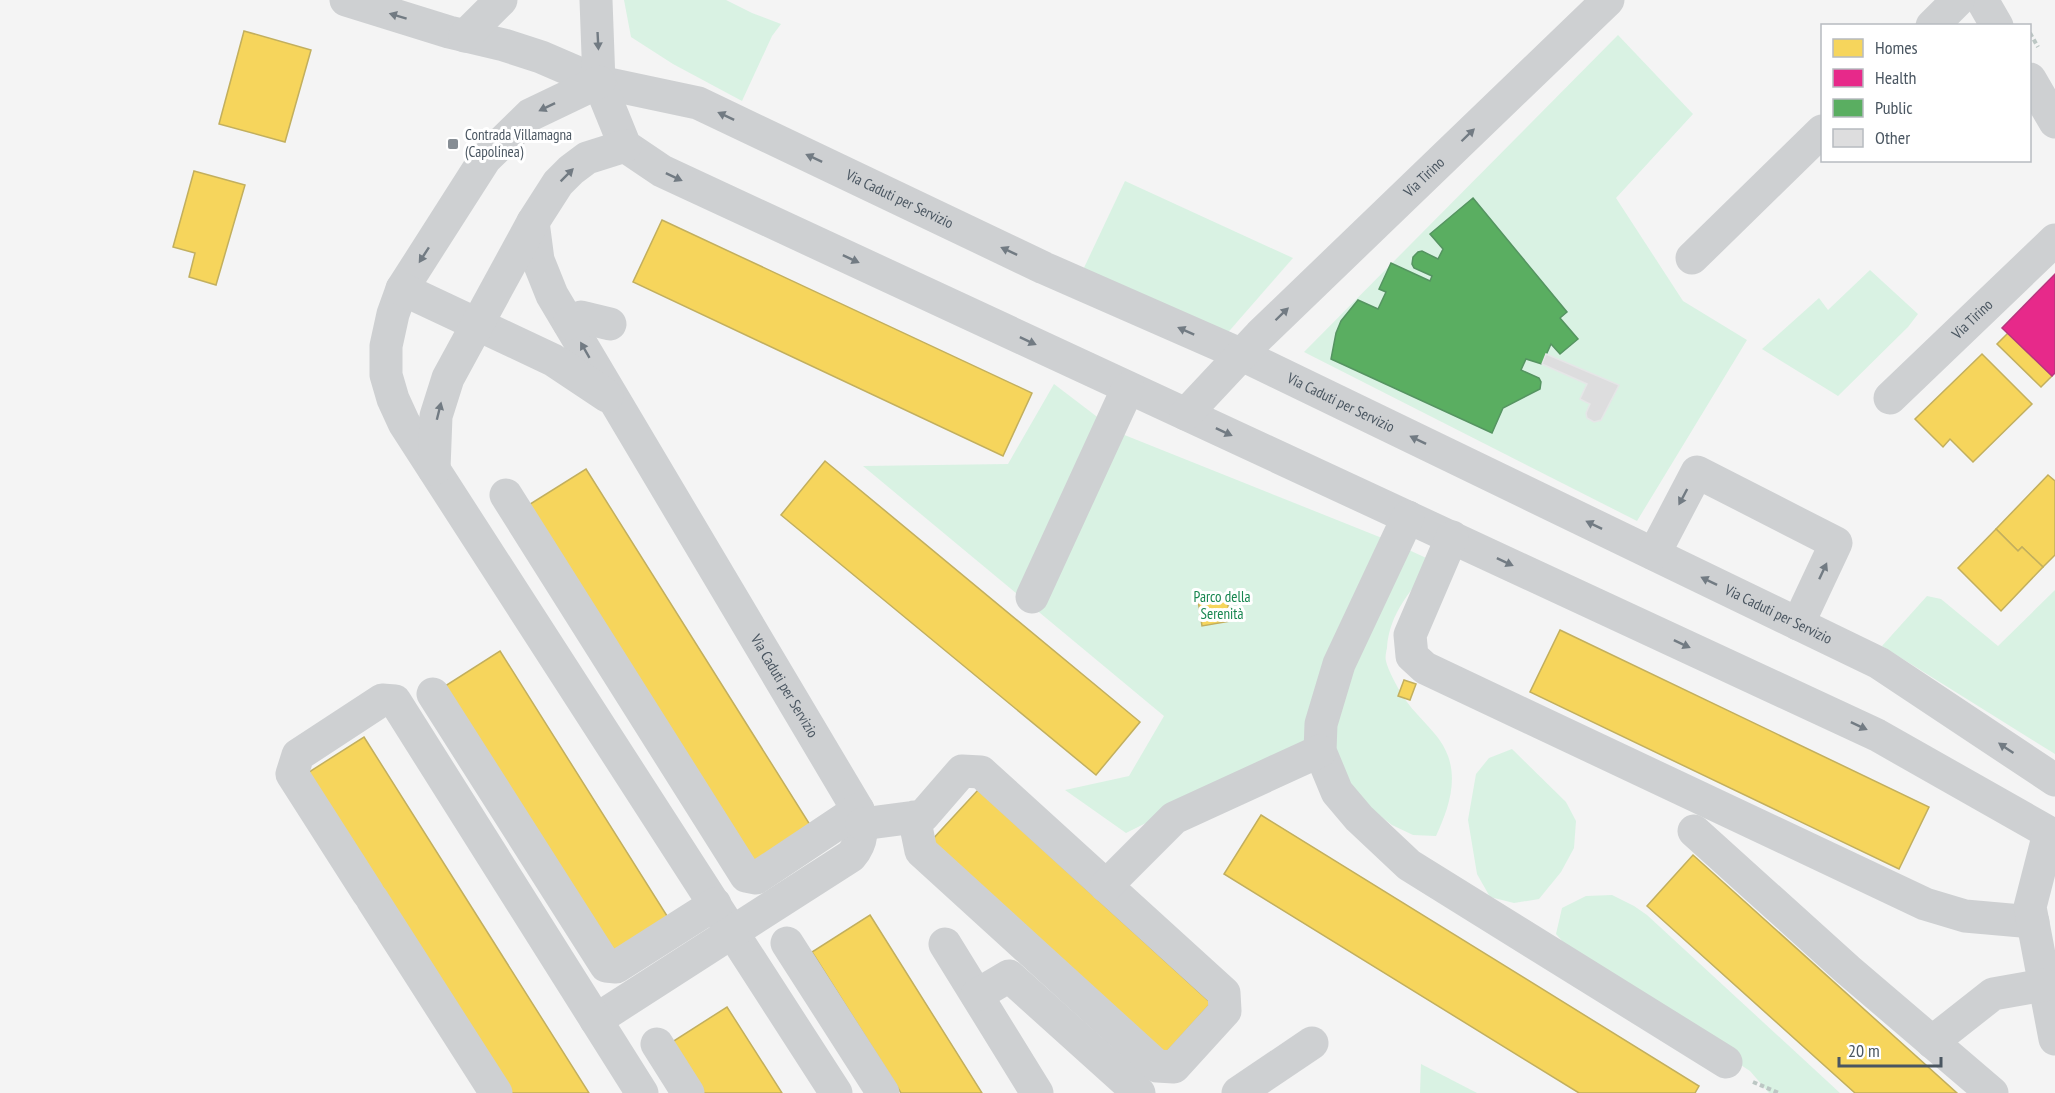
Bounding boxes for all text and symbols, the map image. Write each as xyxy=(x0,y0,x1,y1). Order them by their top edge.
one-way arrow xyxy=(389,11,407,20)
legend xyxy=(1821,24,2031,162)
one-way arrow xyxy=(593,32,602,51)
text: Homes xyxy=(1875,36,1918,59)
text: Health xyxy=(1875,66,1916,89)
text: Public xyxy=(1875,96,1913,119)
one-way arrow xyxy=(538,103,555,112)
one-way arrow xyxy=(717,112,734,121)
place label: Contrada Villamagna (Capolinea) xyxy=(465,125,572,161)
text: Other xyxy=(1875,126,1910,149)
one-way arrow xyxy=(1460,128,1474,142)
marker: Contrada Villamagna (Capolinea) xyxy=(446,137,460,151)
street label: Via Tirino xyxy=(1399,153,1448,201)
one-way arrow xyxy=(805,154,822,163)
street label: Via Caduti per Servizio xyxy=(842,165,957,232)
one-way arrow xyxy=(560,168,574,182)
one-way arrow xyxy=(666,173,683,182)
one-way arrow xyxy=(1000,246,1017,255)
one-way arrow xyxy=(418,247,429,263)
one-way arrow xyxy=(843,255,860,264)
street label: Via Tirino xyxy=(1947,295,1996,343)
one-way arrow xyxy=(1274,307,1288,321)
one-way arrow xyxy=(1177,326,1195,336)
one-way arrow xyxy=(1020,337,1037,346)
one-way arrow xyxy=(580,341,590,358)
street label: Via Caduti per Servizio xyxy=(1283,368,1398,436)
one-way arrow xyxy=(434,402,444,420)
one-way arrow xyxy=(1216,427,1234,437)
one-way arrow xyxy=(1410,435,1427,444)
one-way arrow xyxy=(1679,489,1688,506)
one-way arrow xyxy=(1585,520,1602,529)
one-way arrow xyxy=(1496,557,1514,567)
one-way arrow xyxy=(1819,562,1828,579)
one-way arrow xyxy=(1700,576,1717,585)
street label: Via Caduti per Servizio xyxy=(1721,579,1835,648)
park label: Parco della Serenità xyxy=(1194,587,1250,623)
street label: Via Caduti per Servizio xyxy=(746,630,823,741)
one-way arrow xyxy=(1673,639,1691,649)
one-way arrow xyxy=(1850,722,1867,731)
one-way arrow xyxy=(1999,742,2015,754)
scale bar xyxy=(1839,1030,1941,1068)
text: 20 m xyxy=(1848,1039,1880,1062)

